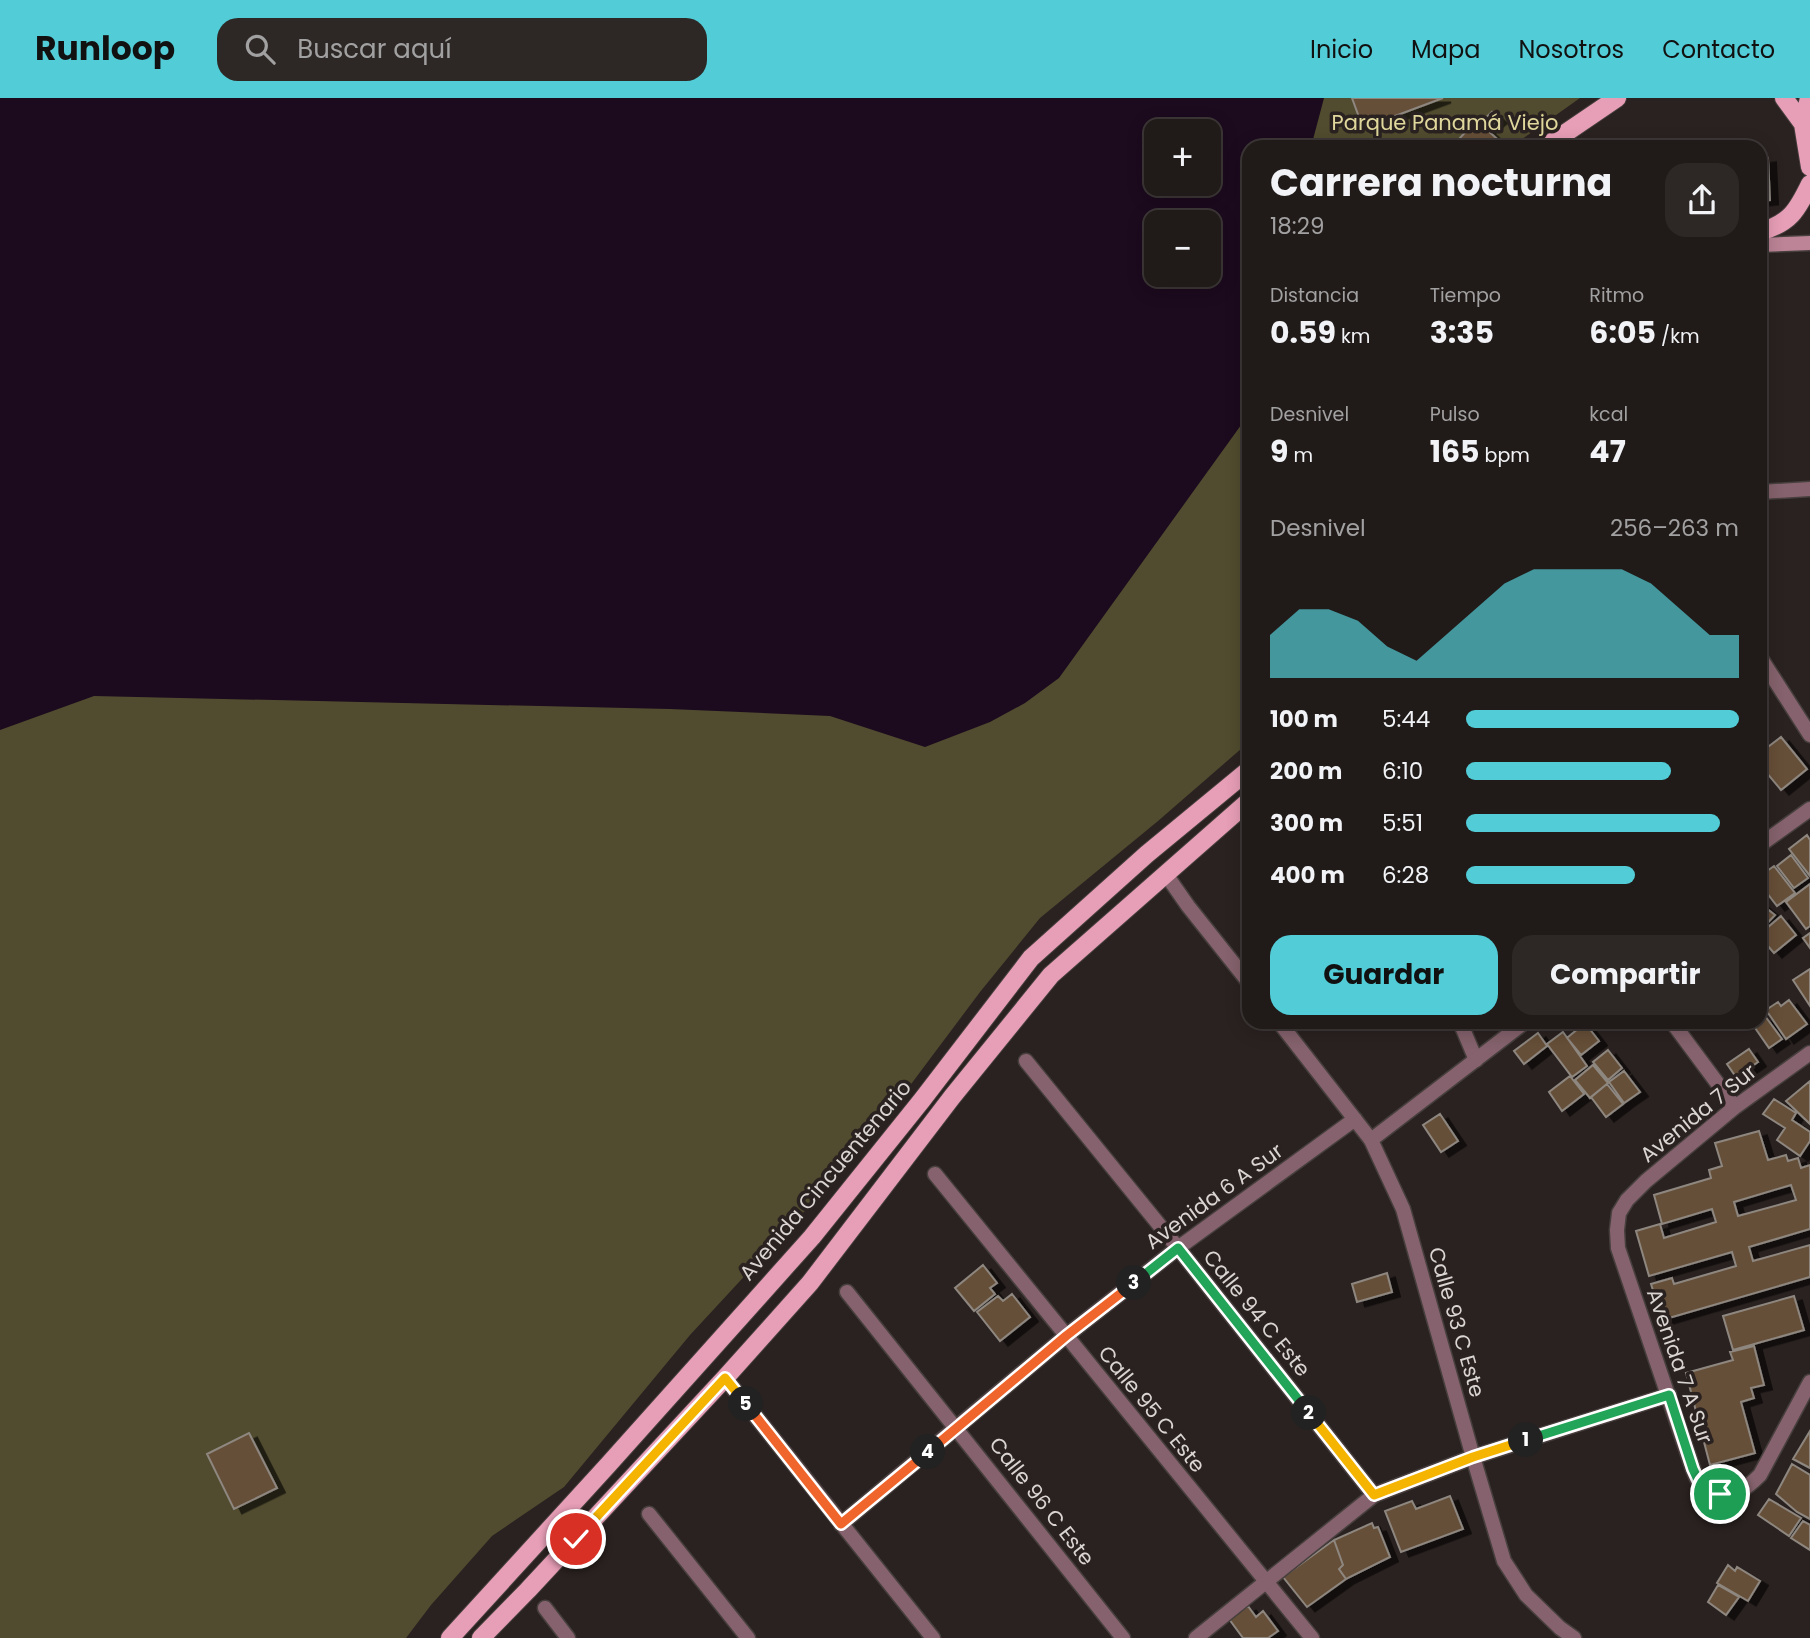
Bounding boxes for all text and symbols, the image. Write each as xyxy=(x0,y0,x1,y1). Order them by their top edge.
search box xyxy=(217,18,707,81)
text: Runloop xyxy=(35,25,175,72)
icon: search xyxy=(241,30,279,68)
text: Buscar aquí xyxy=(297,31,452,67)
text: Inicio xyxy=(1310,33,1373,66)
text: Mapa xyxy=(1411,33,1480,66)
text: Nosotros xyxy=(1518,33,1624,66)
text: Contacto xyxy=(1662,33,1775,66)
park label: Parque Panamá Viejo xyxy=(1332,108,1558,137)
map controls xyxy=(1144,119,1221,287)
button: + xyxy=(1144,119,1221,196)
text: Carrera nocturna xyxy=(1270,156,1612,209)
button: share xyxy=(1665,163,1739,237)
button: − xyxy=(1144,210,1221,287)
text: 18:29 xyxy=(1270,210,1325,242)
text: Distancia xyxy=(1270,282,1359,309)
text: Tiempo xyxy=(1430,282,1501,309)
text: Ritmo xyxy=(1589,282,1644,309)
text: 0.59 xyxy=(1270,311,1336,354)
text: 3:35 xyxy=(1430,311,1494,354)
text: 6:05 xyxy=(1589,311,1656,354)
text: km xyxy=(1336,323,1370,350)
text: /km xyxy=(1656,323,1700,350)
text: Desnivel xyxy=(1270,401,1349,428)
text: Pulso xyxy=(1430,401,1480,428)
text: kcal xyxy=(1589,401,1628,428)
text: 9 xyxy=(1270,430,1288,473)
text: 165 xyxy=(1430,430,1480,473)
text: 47 xyxy=(1589,430,1626,473)
text: m xyxy=(1288,442,1313,469)
text: bpm xyxy=(1480,442,1530,469)
text: Desnivel xyxy=(1270,512,1366,544)
text: 256–263 m xyxy=(1610,512,1739,544)
text: 100 m xyxy=(1270,703,1338,735)
text: 5:44 xyxy=(1382,703,1430,735)
text: 200 m xyxy=(1270,755,1342,787)
text: 6:10 xyxy=(1382,755,1423,787)
text: 300 m xyxy=(1270,807,1343,839)
text: 5:51 xyxy=(1382,807,1423,839)
text: 400 m xyxy=(1270,859,1345,891)
text: 6:28 xyxy=(1382,859,1429,891)
button: Guardar xyxy=(1270,935,1498,1015)
button: Compartir xyxy=(1512,935,1739,1015)
street label: Avenida 7 Sur xyxy=(1634,1057,1763,1169)
street label: Avenida Cincuentenario xyxy=(732,1073,918,1287)
street label: Avenida 6 A Sur xyxy=(1139,1136,1289,1256)
street label: Calle 94 C Este xyxy=(1197,1243,1317,1383)
street label: Calle 93 C Este xyxy=(1422,1244,1492,1400)
pin: 3 xyxy=(1116,1266,1152,1300)
text: 3 xyxy=(1128,1269,1139,1296)
street label: Avenida 7 A Sur xyxy=(1640,1285,1720,1447)
street label: Calle 95 C Este xyxy=(1092,1339,1212,1479)
pin: 5 xyxy=(728,1386,764,1422)
text: 5 xyxy=(739,1390,752,1417)
pin: 2 xyxy=(1292,1396,1326,1430)
text: 2 xyxy=(1303,1399,1314,1426)
pin: 1 xyxy=(1508,1422,1544,1458)
text: 1 xyxy=(1522,1426,1529,1453)
street label: Calle 96 C Este xyxy=(983,1431,1101,1571)
pin: 4 xyxy=(911,1434,946,1470)
text: 4 xyxy=(921,1438,934,1465)
pin xyxy=(1690,1464,1750,1524)
icon: arrive xyxy=(1701,1475,1739,1513)
pin xyxy=(546,1509,606,1569)
icon: check xyxy=(557,1520,595,1558)

